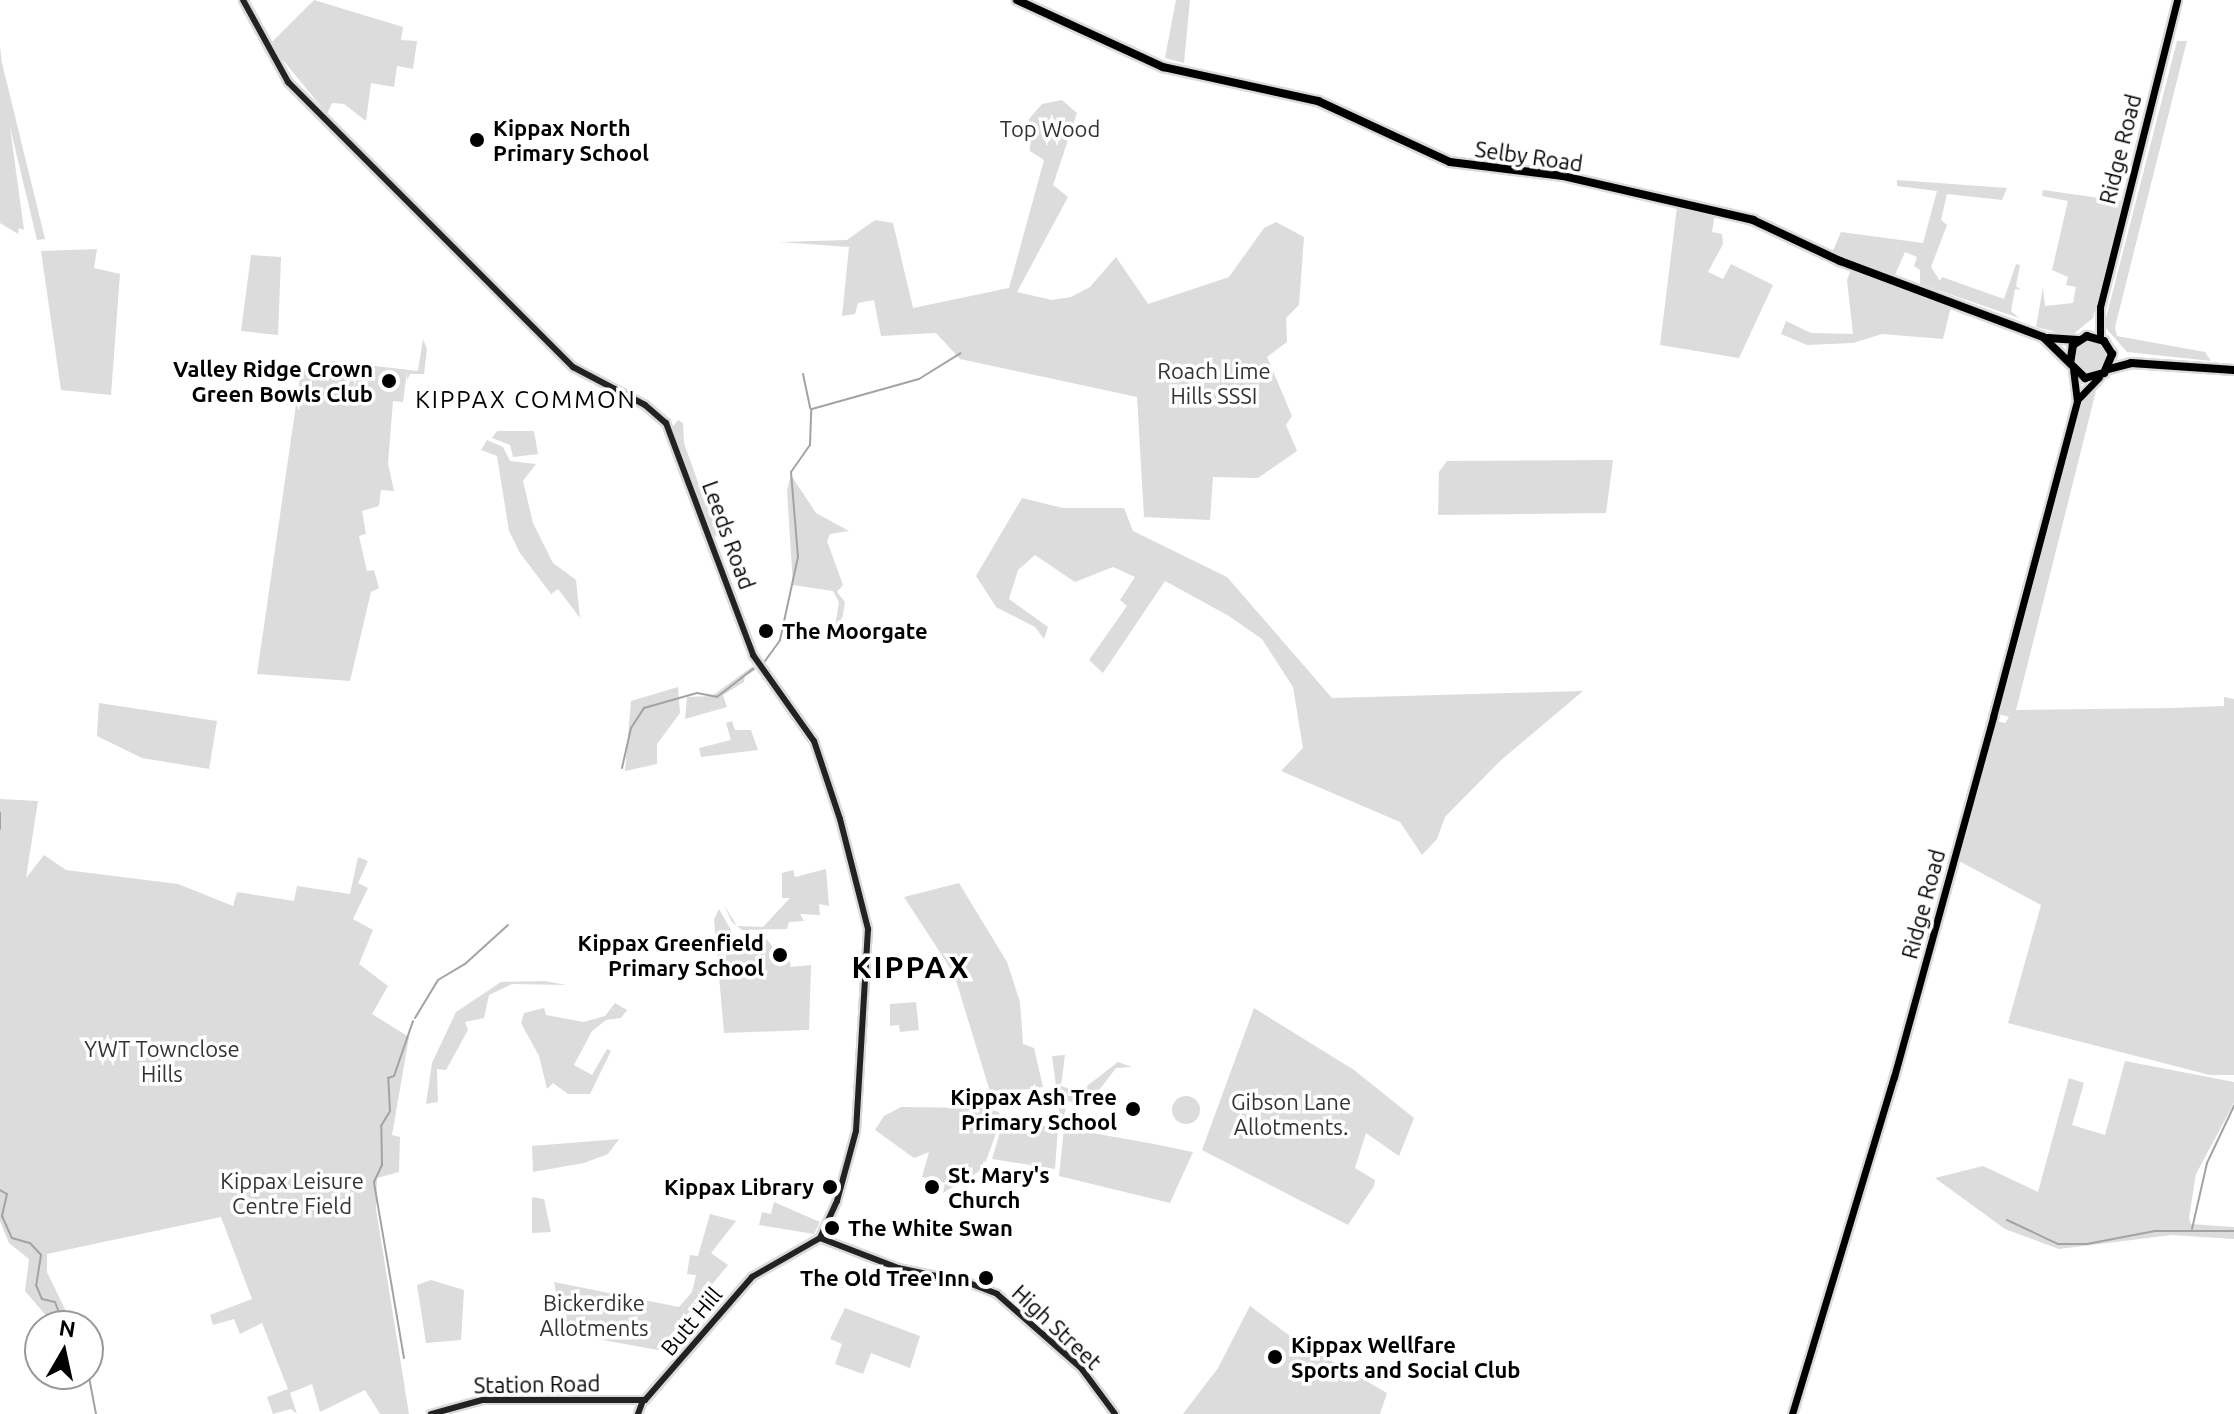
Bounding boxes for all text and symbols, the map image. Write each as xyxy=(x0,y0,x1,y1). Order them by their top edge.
street label: Ridge Road xyxy=(2094,91,2146,207)
place label: Kippax North Primary School xyxy=(493,114,649,166)
park label: Top Wood xyxy=(1000,116,1100,142)
marker: Kippax North Primary School xyxy=(468,131,486,149)
street label: Selby Road xyxy=(1473,135,1585,177)
place label: Valley Ridge Crown Green Bowls Club xyxy=(173,355,373,406)
park label: Roach Lime Hills SSSI xyxy=(1157,357,1271,408)
marker: Valley Ridge Crown Green Bowls Club xyxy=(380,372,398,390)
district label: KIPPAX COMMON xyxy=(415,386,637,414)
street label: Leeds Road xyxy=(697,477,761,593)
place label: The Moorgate xyxy=(782,618,928,644)
marker: The Moorgate xyxy=(757,622,775,640)
street label: Ridge Road xyxy=(1896,846,1950,962)
place label: Kippax Greenfield Primary School xyxy=(578,929,764,980)
marker: Kippax Greenfield Primary School xyxy=(771,946,789,964)
district label: KIPPAX xyxy=(851,949,971,985)
park label: YWT Townclose Hills xyxy=(84,1035,240,1086)
place label: Kippax Ash Tree Primary School xyxy=(950,1083,1117,1134)
park label: Gibson Lane Allotments. xyxy=(1231,1088,1351,1140)
marker: Kippax Ash Tree Primary School xyxy=(1124,1100,1142,1118)
place label: St. Mary's Church xyxy=(948,1161,1050,1212)
park label: Kippax Leisure Centre Field xyxy=(220,1167,364,1218)
place label: Kippax Library xyxy=(664,1174,814,1200)
marker: Kippax Library xyxy=(821,1178,839,1196)
marker: St. Mary's Church xyxy=(923,1178,941,1196)
place label: The White Swan xyxy=(848,1215,1013,1241)
marker: The White Swan xyxy=(823,1219,841,1237)
place label: The Old Tree Inn xyxy=(800,1265,970,1291)
marker: The Old Tree Inn xyxy=(977,1269,995,1287)
street label: High Street xyxy=(1007,1279,1107,1375)
street label: Butt Hill xyxy=(655,1281,727,1361)
park label: Bickerdike Allotments xyxy=(539,1289,649,1340)
north arrow xyxy=(24,1310,104,1390)
text: N xyxy=(57,1314,78,1341)
place label: Kippax Wellfare Sports and Social Club xyxy=(1291,1331,1521,1382)
marker: Kippax Wellfare Sports and Social Club xyxy=(1266,1348,1284,1366)
street label: Station Road xyxy=(473,1370,601,1398)

